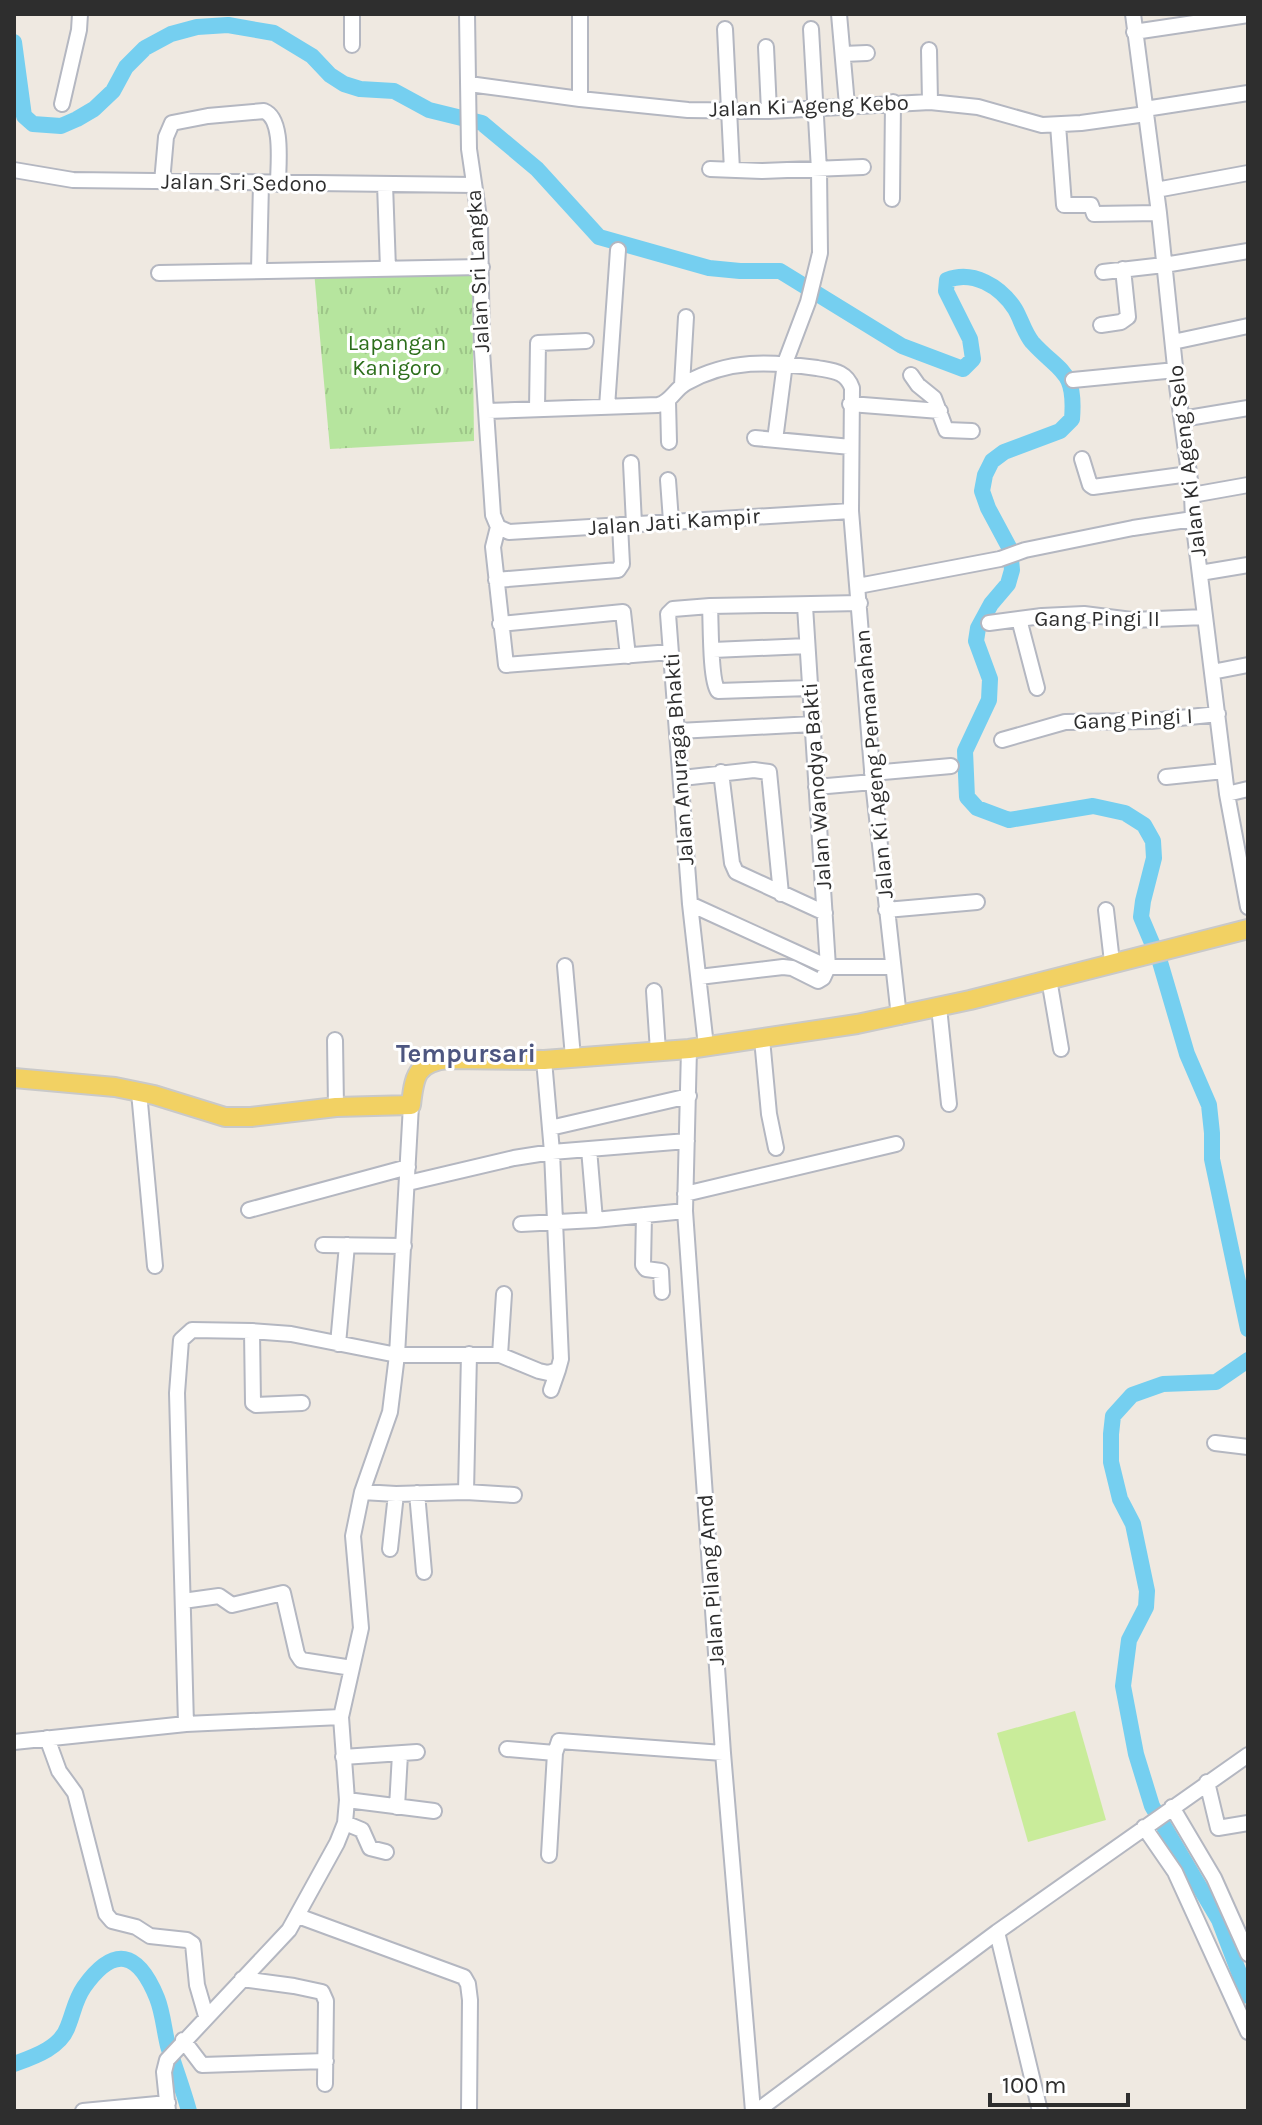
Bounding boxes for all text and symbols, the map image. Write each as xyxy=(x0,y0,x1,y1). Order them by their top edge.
street label: Jalan Ki Ageng Kebo xyxy=(709,90,909,122)
street label: Jalan Sri Sedono xyxy=(161,169,327,197)
street label: Jalan Sri Langka xyxy=(461,189,495,353)
park label: Lapangan Kanigoro xyxy=(348,330,446,381)
street label: Jalan Ki Ageng Selo xyxy=(1162,364,1212,558)
street label: Jalan Jati Kampir xyxy=(587,503,761,541)
street label: Gang Pingi II xyxy=(1034,606,1160,632)
street label: Jalan Ki Ageng Pemanahan xyxy=(849,628,899,900)
street label: Jalan Anuraga Bhakti xyxy=(659,652,699,866)
street label: Jalan Wanodya Bakti xyxy=(797,681,837,891)
street label: Gang Pingi I xyxy=(1073,703,1193,735)
district label: Tempursari xyxy=(396,1038,536,1069)
street label: Jalan Pilang Amd xyxy=(692,1493,730,1667)
scale bar xyxy=(990,2057,1128,2107)
text: 100 m xyxy=(1002,2071,1067,2099)

